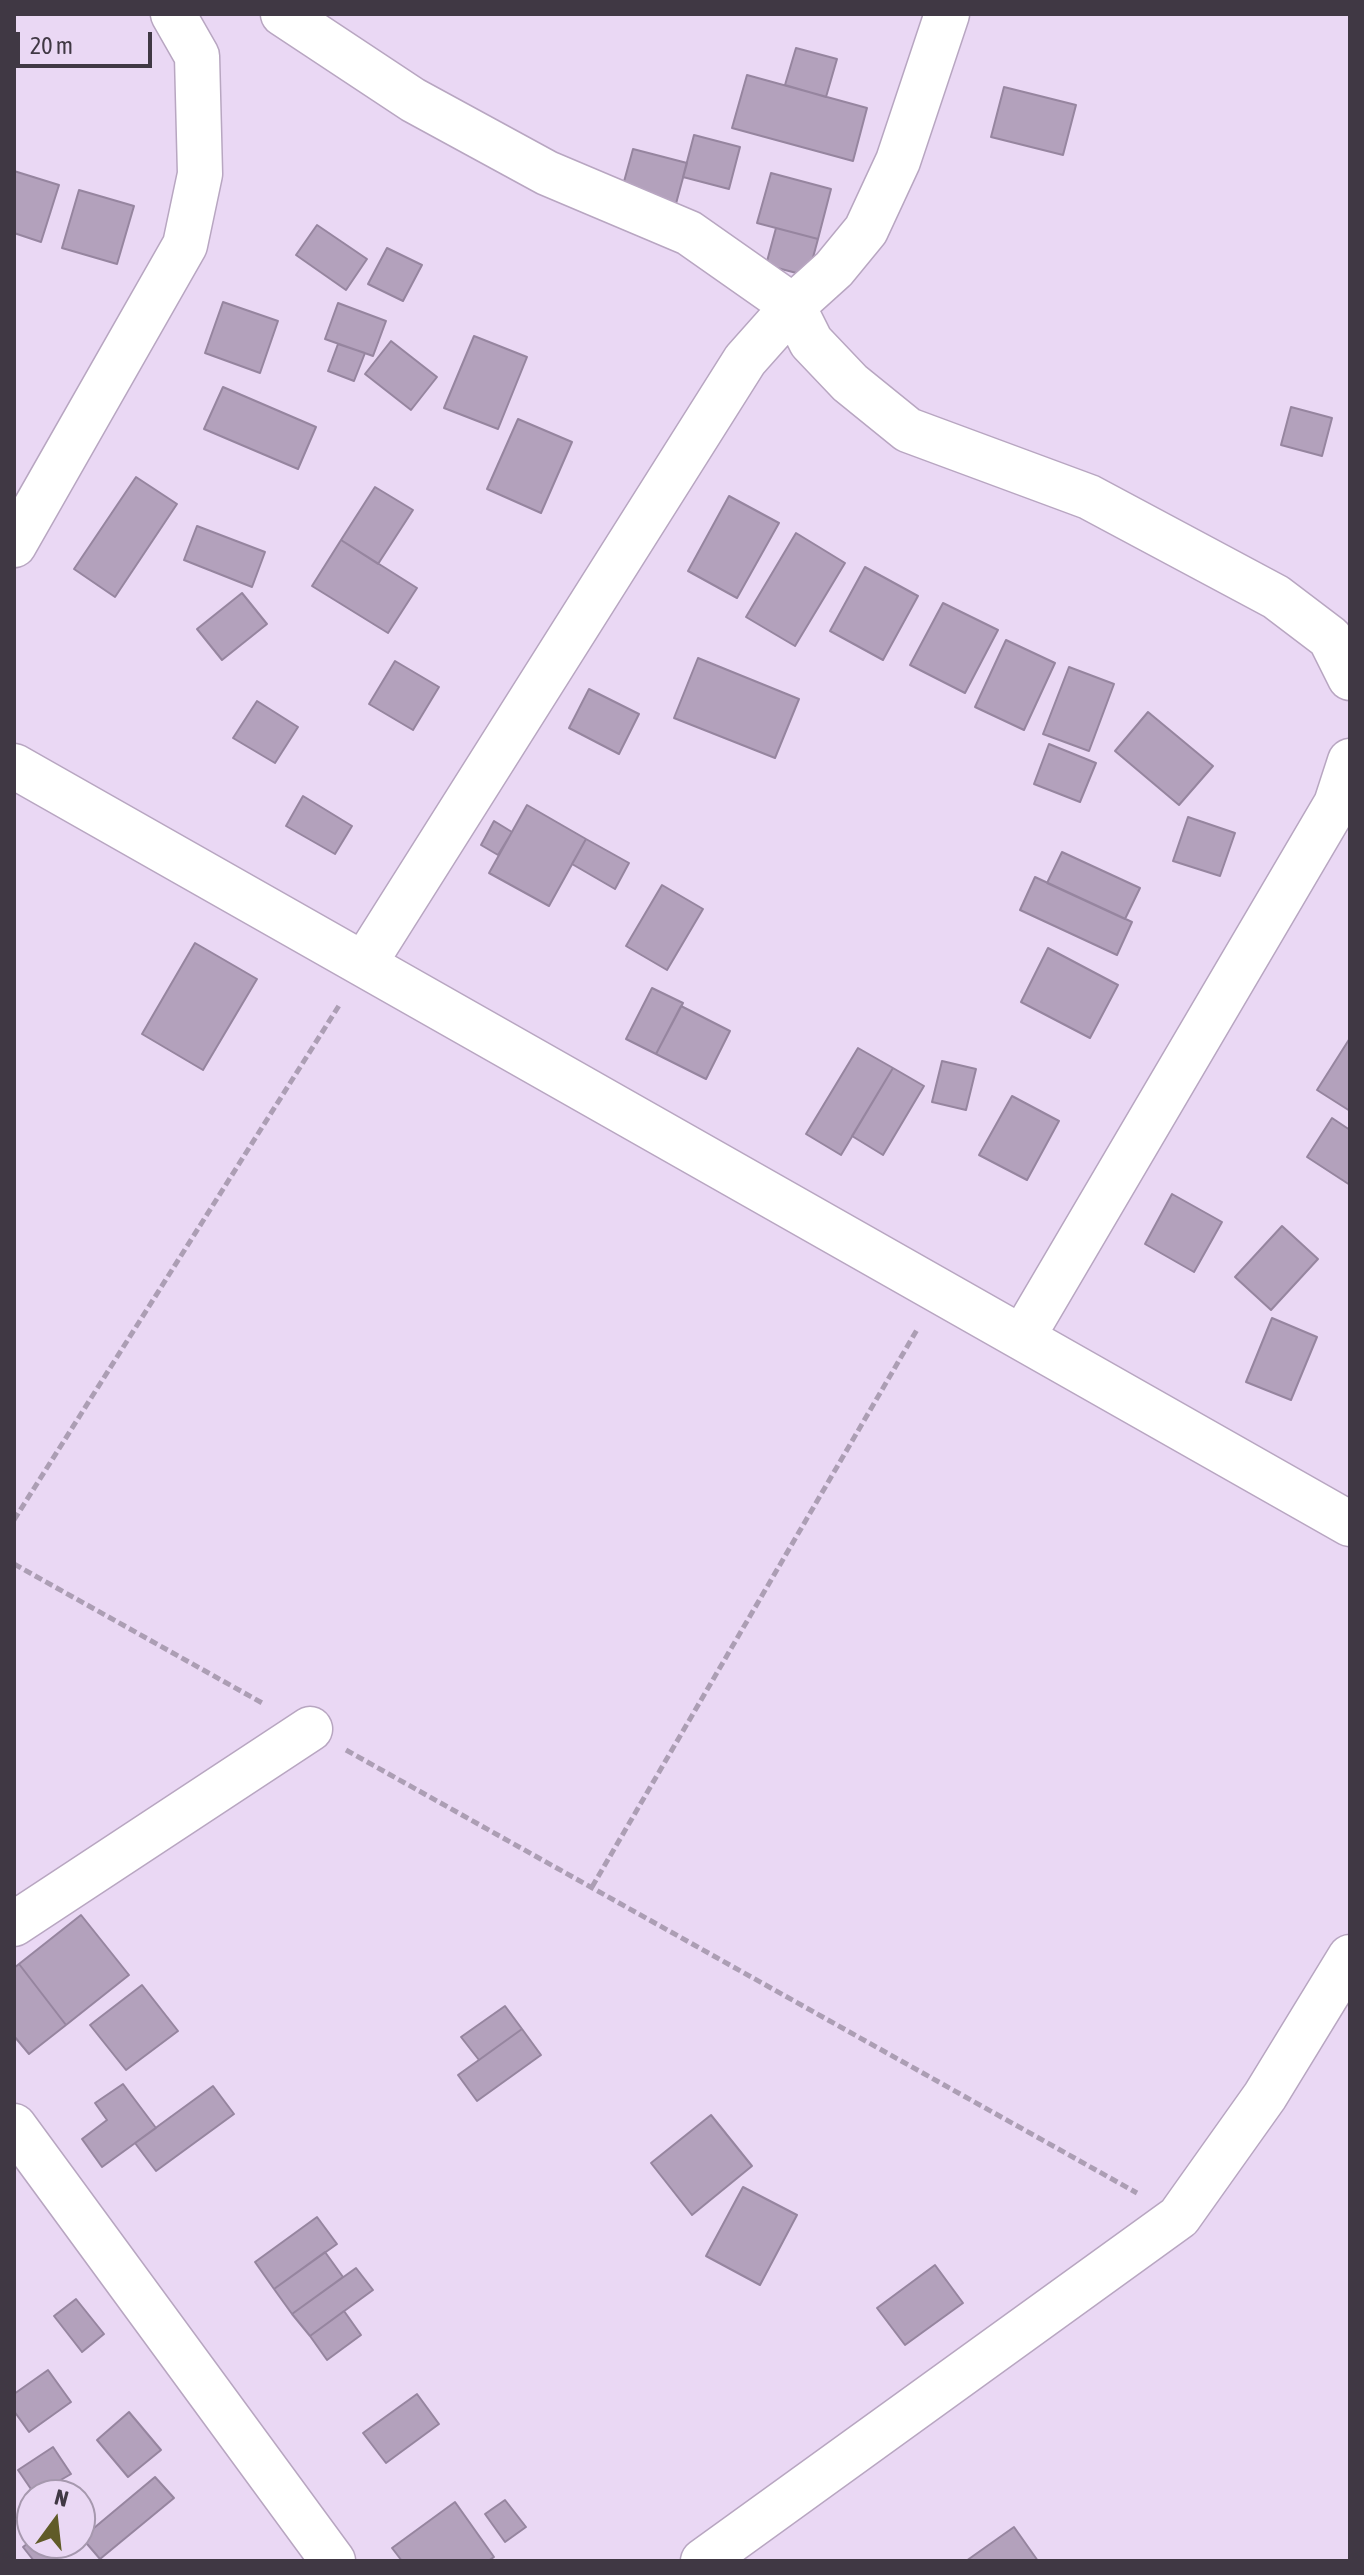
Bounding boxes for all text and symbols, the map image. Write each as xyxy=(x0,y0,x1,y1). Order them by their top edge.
scale bar xyxy=(20,16,156,66)
text: 20 m xyxy=(30,32,73,59)
north arrow xyxy=(16,2479,96,2559)
text: N xyxy=(52,2484,71,2512)

